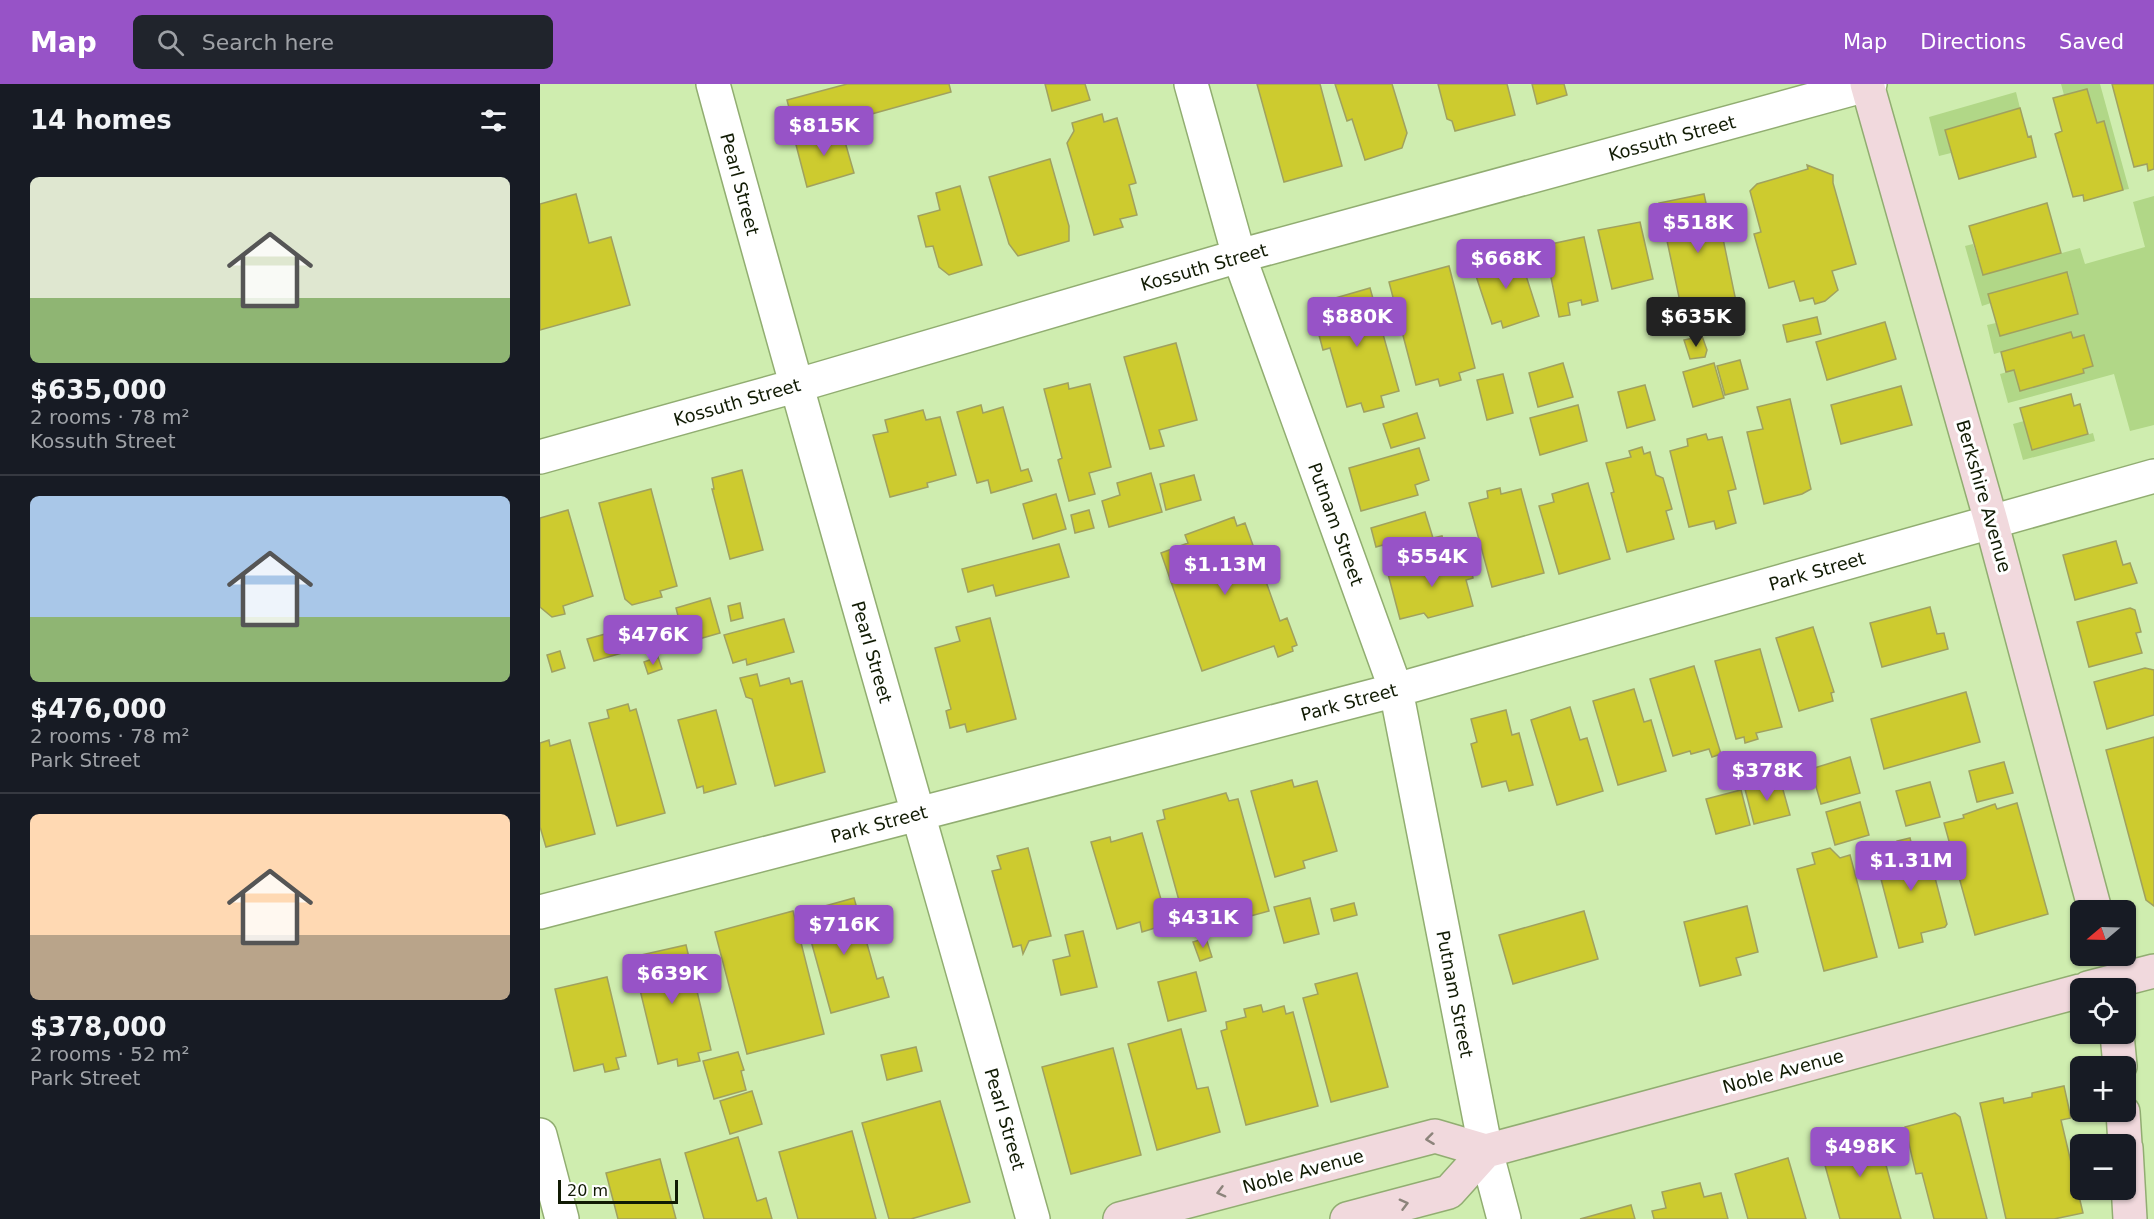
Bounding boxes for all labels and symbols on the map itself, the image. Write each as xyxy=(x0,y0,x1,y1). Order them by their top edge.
pin: $815K xyxy=(782,106,866,157)
street label: Kossuth Street xyxy=(1606,111,1738,165)
street label: Pearl Street xyxy=(716,131,764,237)
pin: $518K xyxy=(1656,203,1740,254)
street label: Kossuth Street xyxy=(1138,239,1270,295)
pin: $668K xyxy=(1464,239,1548,290)
pin: $880K xyxy=(1315,297,1399,348)
pin: $635K xyxy=(1654,297,1738,348)
street label: Kossuth Street xyxy=(671,374,803,430)
street label: Berkshire Avenue xyxy=(1952,417,2016,575)
street label: Putnam Street xyxy=(1304,460,1368,588)
pin: $554K xyxy=(1390,537,1474,588)
pin: $1.13M xyxy=(1176,545,1274,596)
street label: Park Street xyxy=(1766,547,1868,595)
street label: Pearl Street xyxy=(847,599,897,705)
pin: $476K xyxy=(611,615,695,666)
street label: Park Street xyxy=(1298,679,1400,725)
pin: $378K xyxy=(1725,751,1809,802)
street label: Park Street xyxy=(828,801,930,847)
pin: $1.31M xyxy=(1862,841,1960,892)
pin: $431K xyxy=(1161,898,1245,949)
north arrow xyxy=(2070,900,2136,966)
pin: $716K xyxy=(802,905,886,956)
street label: Putnam Street xyxy=(1432,928,1478,1060)
pin: $639K xyxy=(630,954,714,1005)
street label: Noble Avenue xyxy=(1720,1045,1846,1097)
street label: Pearl Street xyxy=(980,1066,1030,1172)
pin: $498K xyxy=(1818,1127,1902,1178)
one-way arrow xyxy=(1425,1132,1435,1145)
street label: Noble Avenue xyxy=(1240,1145,1366,1197)
scale bar xyxy=(558,1177,678,1204)
one-way arrow xyxy=(1216,1185,1226,1198)
one-way arrow xyxy=(1398,1199,1409,1211)

